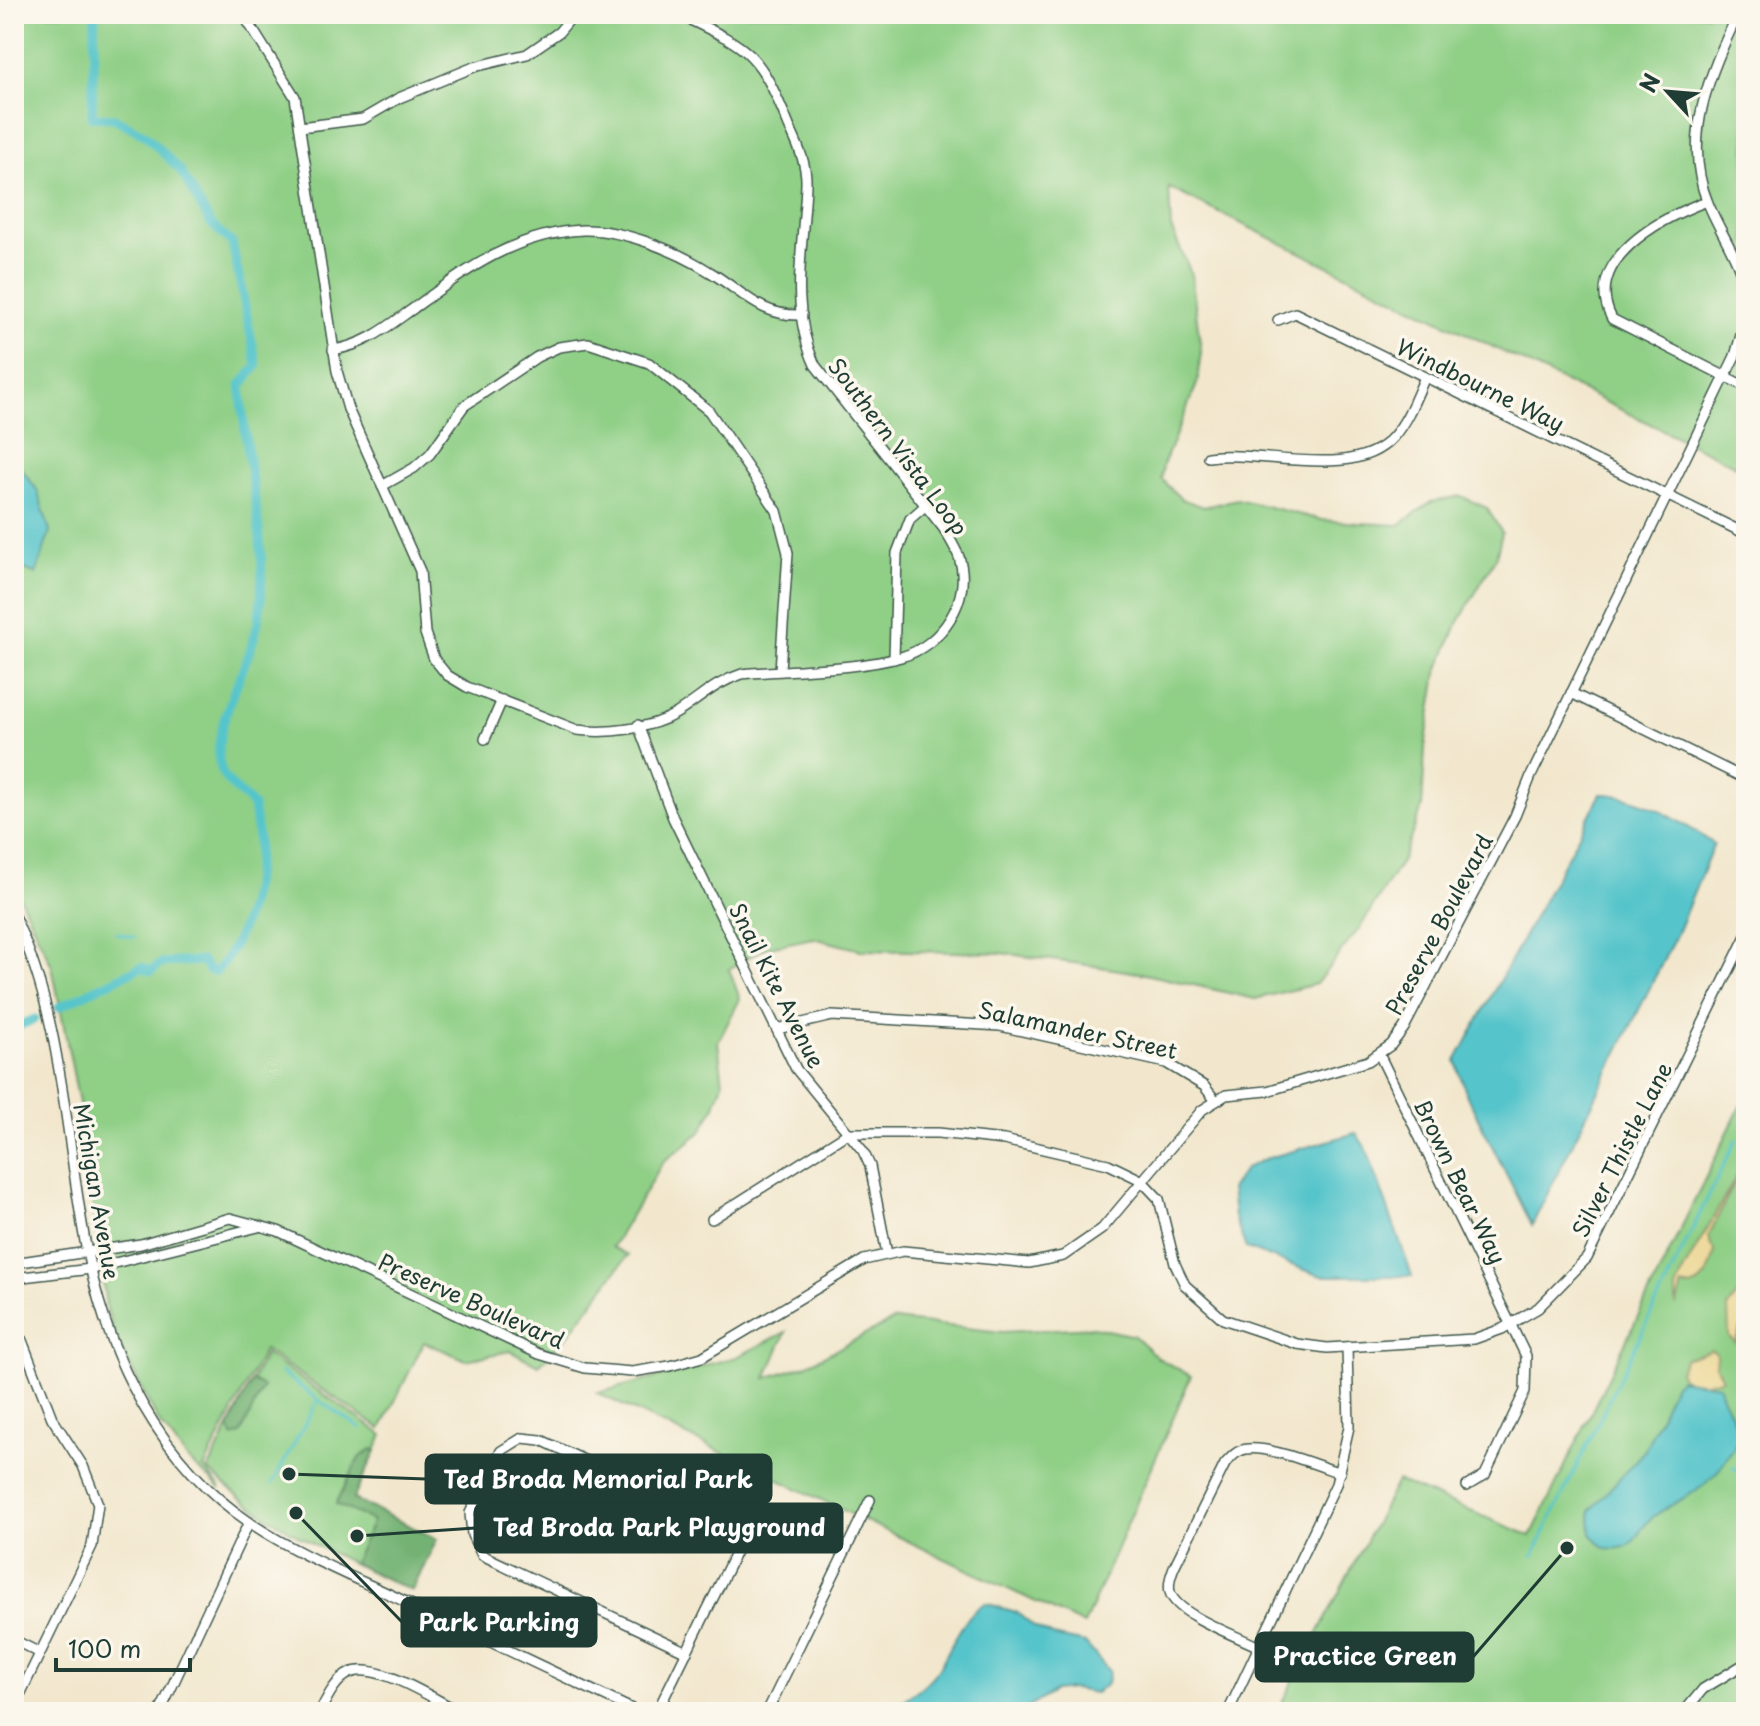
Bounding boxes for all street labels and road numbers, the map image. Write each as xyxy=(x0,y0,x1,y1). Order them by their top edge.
street label: Windbourne Way xyxy=(1391,329,1571,439)
street label: Southern Vista Loop xyxy=(821,350,977,542)
street label: Preserve Boulevard xyxy=(1376,828,1500,1020)
street label: Snail Kite Avenue xyxy=(722,897,834,1073)
street label: Salamander Street xyxy=(976,992,1180,1066)
street label: Silver Thistle Lane xyxy=(1563,1056,1679,1242)
street label: Brown Bear Way xyxy=(1407,1093,1515,1269)
street label: Michigan Avenue xyxy=(66,1100,130,1282)
street label: Preserve Boulevard xyxy=(374,1244,570,1356)

